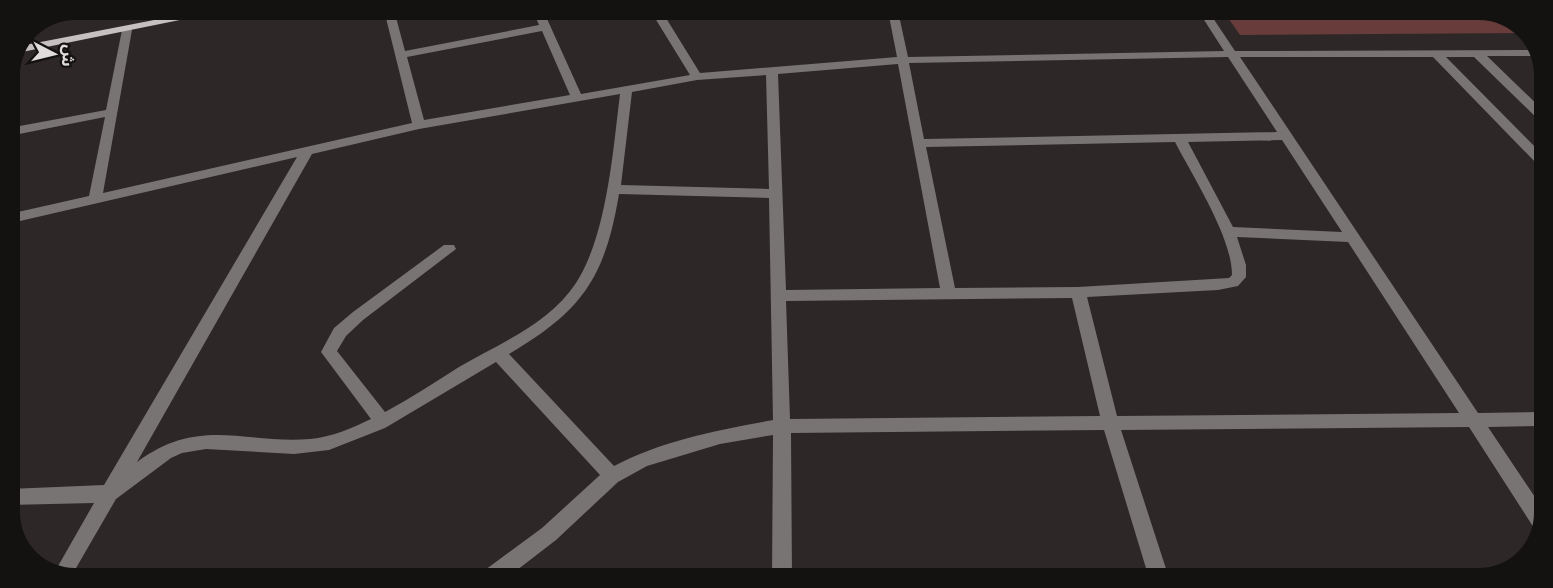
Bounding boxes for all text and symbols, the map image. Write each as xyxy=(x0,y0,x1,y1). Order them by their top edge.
north arrow xyxy=(24,24,84,84)
text: ش xyxy=(58,44,79,68)

